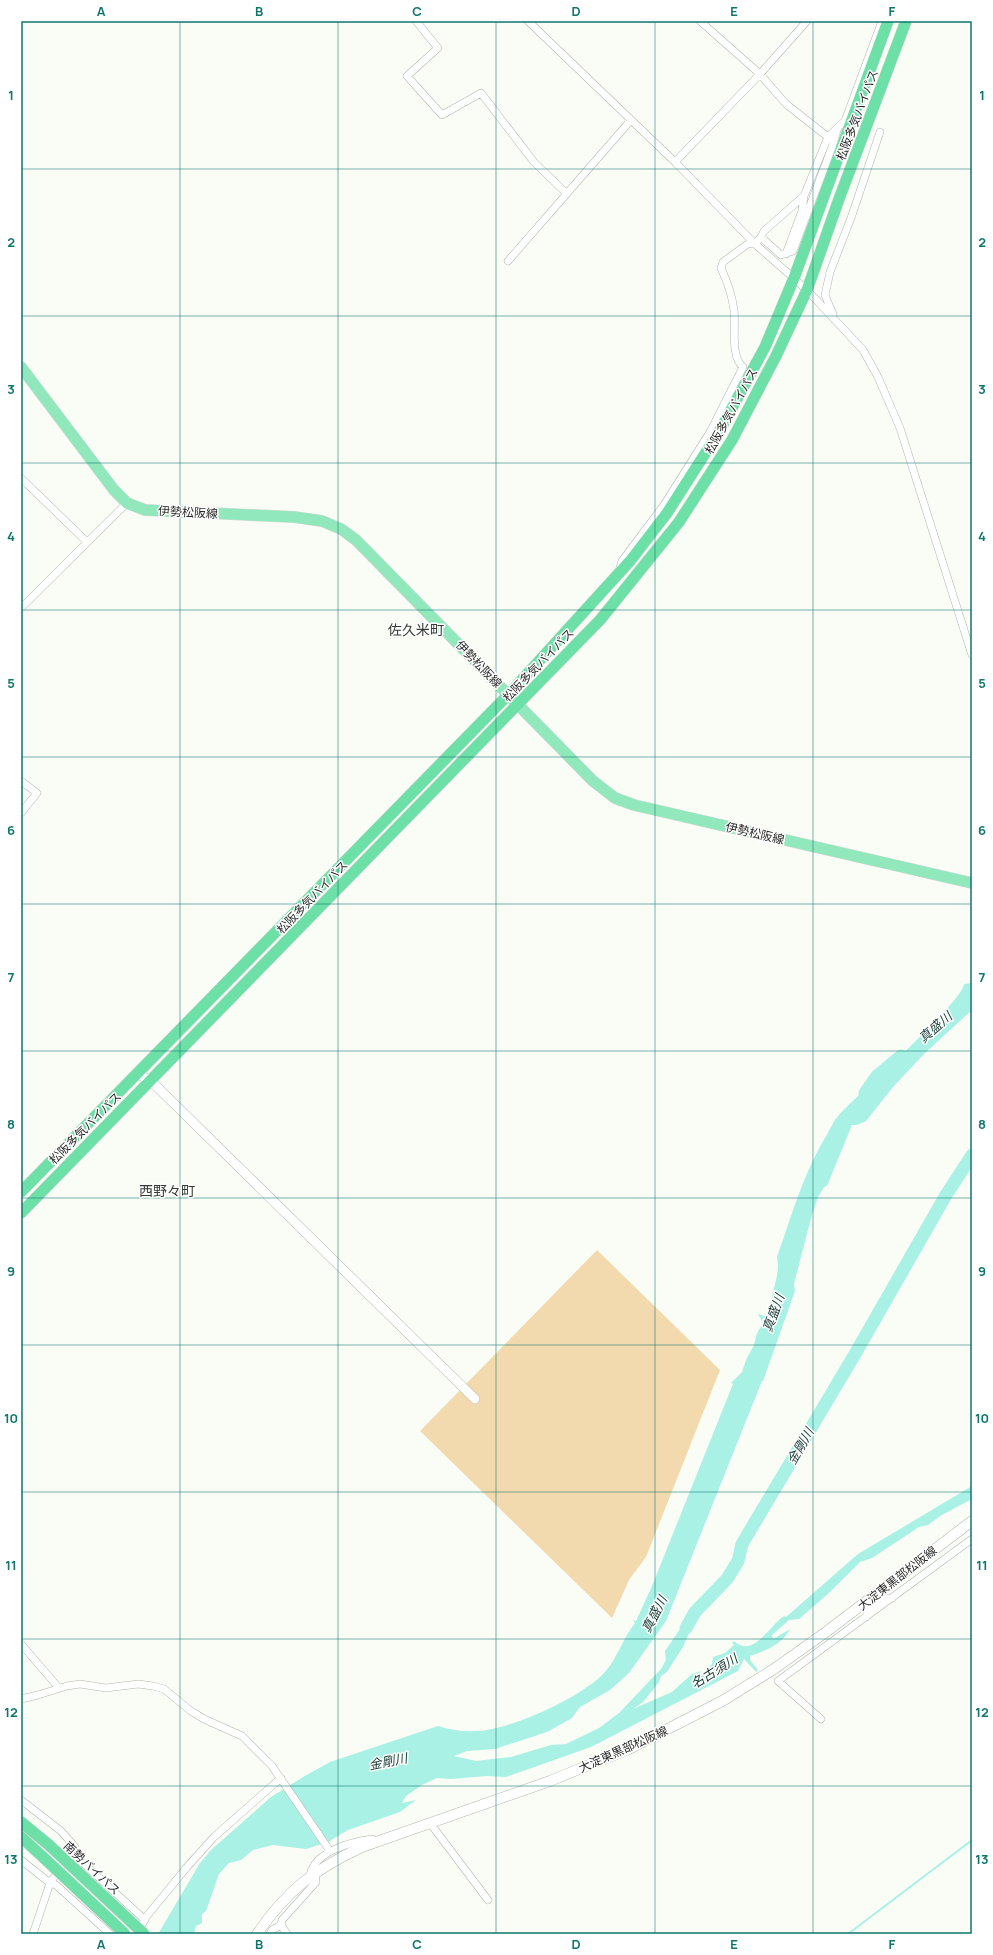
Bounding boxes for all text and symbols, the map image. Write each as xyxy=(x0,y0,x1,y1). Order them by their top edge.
text: A xyxy=(97,2,106,20)
text: B xyxy=(255,2,263,20)
text: C xyxy=(412,2,422,20)
text: D xyxy=(571,2,581,20)
text: E xyxy=(730,2,738,20)
text: F xyxy=(889,2,896,20)
street label: 松阪多気バイパス xyxy=(832,67,882,163)
text: 1 xyxy=(8,86,14,104)
text: 1 xyxy=(979,86,985,104)
text: 2 xyxy=(7,233,15,251)
text: 2 xyxy=(978,233,986,251)
street label: 松阪多気バイパス xyxy=(700,365,762,457)
text: 3 xyxy=(7,380,15,398)
text: 3 xyxy=(978,380,986,398)
street label: 伊勢松阪線 xyxy=(158,502,218,522)
text: 4 xyxy=(7,527,15,545)
text: 4 xyxy=(978,527,986,545)
district label: 佐久米町 xyxy=(388,620,444,639)
street label: 松阪多気バイパス xyxy=(499,625,577,705)
street label: 伊勢松阪線 xyxy=(452,637,506,691)
text: 5 xyxy=(7,674,15,692)
text: 5 xyxy=(978,674,986,692)
street label: 伊勢松阪線 xyxy=(724,818,786,848)
text: 6 xyxy=(7,821,15,839)
text: 6 xyxy=(978,821,986,839)
street label: 松阪多気バイパス xyxy=(273,857,351,937)
text: 7 xyxy=(8,968,15,986)
text: 7 xyxy=(979,968,986,986)
water label: 真盛川 xyxy=(914,1006,957,1047)
street label: 松阪多気バイパス xyxy=(45,1088,125,1168)
text: 8 xyxy=(7,1115,15,1133)
text: 8 xyxy=(978,1115,986,1133)
district label: 西野々町 xyxy=(139,1181,195,1200)
text: 9 xyxy=(7,1262,15,1280)
text: 9 xyxy=(978,1262,986,1280)
water label: 真盛川 xyxy=(758,1290,789,1334)
text: 10 xyxy=(4,1409,18,1427)
text: 10 xyxy=(975,1409,989,1427)
water label: 金剛川 xyxy=(782,1423,819,1467)
street label: 大淀東黒部松阪線 xyxy=(854,1542,940,1614)
text: 11 xyxy=(5,1556,17,1574)
text: 11 xyxy=(976,1556,988,1574)
water label: 真盛川 xyxy=(637,1591,672,1635)
water label: 名古須川 xyxy=(687,1649,743,1692)
text: 12 xyxy=(4,1703,18,1721)
text: 12 xyxy=(975,1703,989,1721)
street label: 大淀東黒部松阪線 xyxy=(576,1722,670,1776)
water label: 金剛川 xyxy=(367,1748,411,1774)
street label: 南勢バイパス xyxy=(60,1837,124,1899)
text: 13 xyxy=(4,1850,18,1868)
text: 13 xyxy=(975,1850,989,1868)
text: A xyxy=(97,1935,106,1953)
text: B xyxy=(255,1935,263,1953)
text: C xyxy=(412,1935,422,1953)
text: D xyxy=(571,1935,581,1953)
text: E xyxy=(730,1935,738,1953)
text: F xyxy=(889,1935,896,1953)

